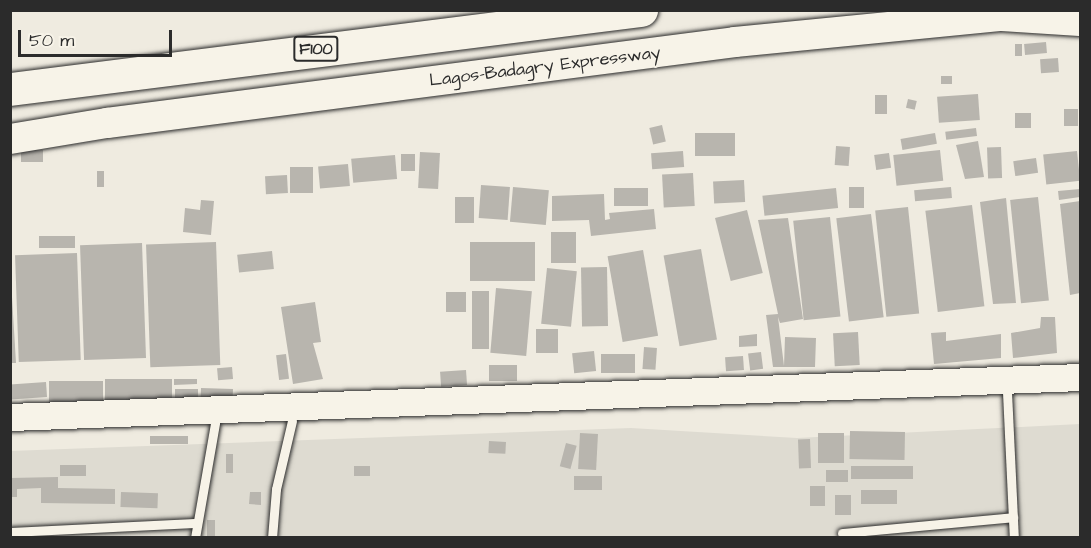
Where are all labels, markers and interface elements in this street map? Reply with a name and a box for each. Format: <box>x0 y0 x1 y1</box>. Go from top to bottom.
scale bar <box>21 18 176 56</box>
text: 50 m <box>29 28 74 53</box>
road number: F100 <box>292 36 340 62</box>
street label: Lagos-Badagry Expressway <box>428 42 662 92</box>

